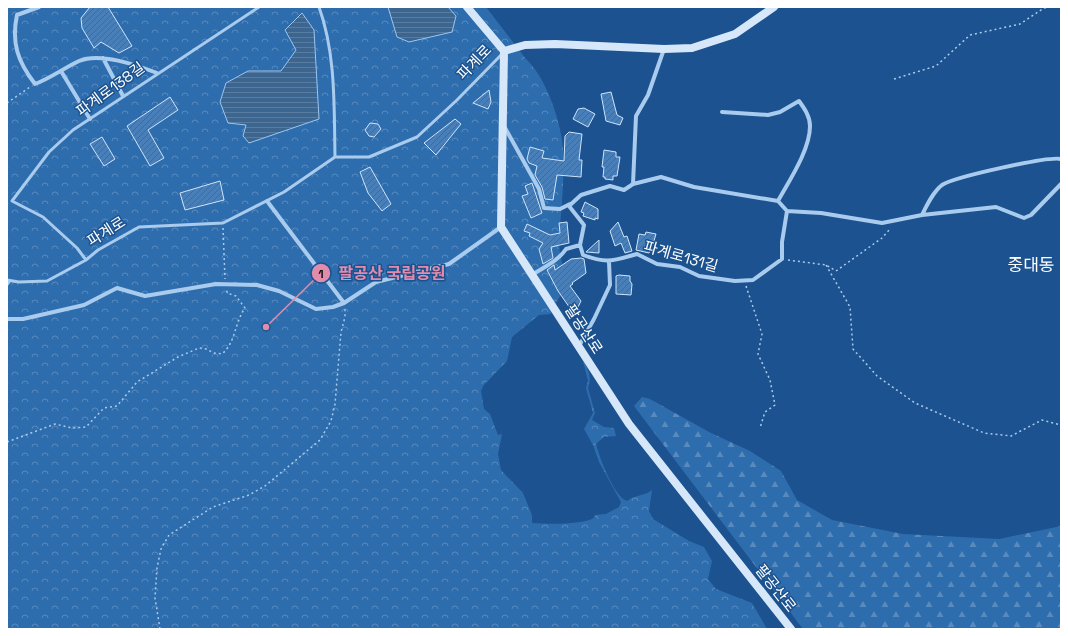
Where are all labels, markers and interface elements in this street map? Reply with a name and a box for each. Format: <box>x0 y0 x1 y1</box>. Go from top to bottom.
street label: 파계로 <box>453 41 495 83</box>
street label: 파계로138길 <box>72 58 148 120</box>
street label: 파계로 <box>83 212 129 250</box>
street label: 파계로131길 <box>642 236 720 276</box>
district label: 중대동 <box>1008 254 1054 276</box>
callout: 팔공산 국립공원 <box>311 259 454 287</box>
text: 팔공산 국립공원 <box>338 263 446 284</box>
text: 1 <box>318 266 324 282</box>
street label: 팔공산로 <box>561 301 607 357</box>
street label: 팔공산로 <box>752 560 800 616</box>

